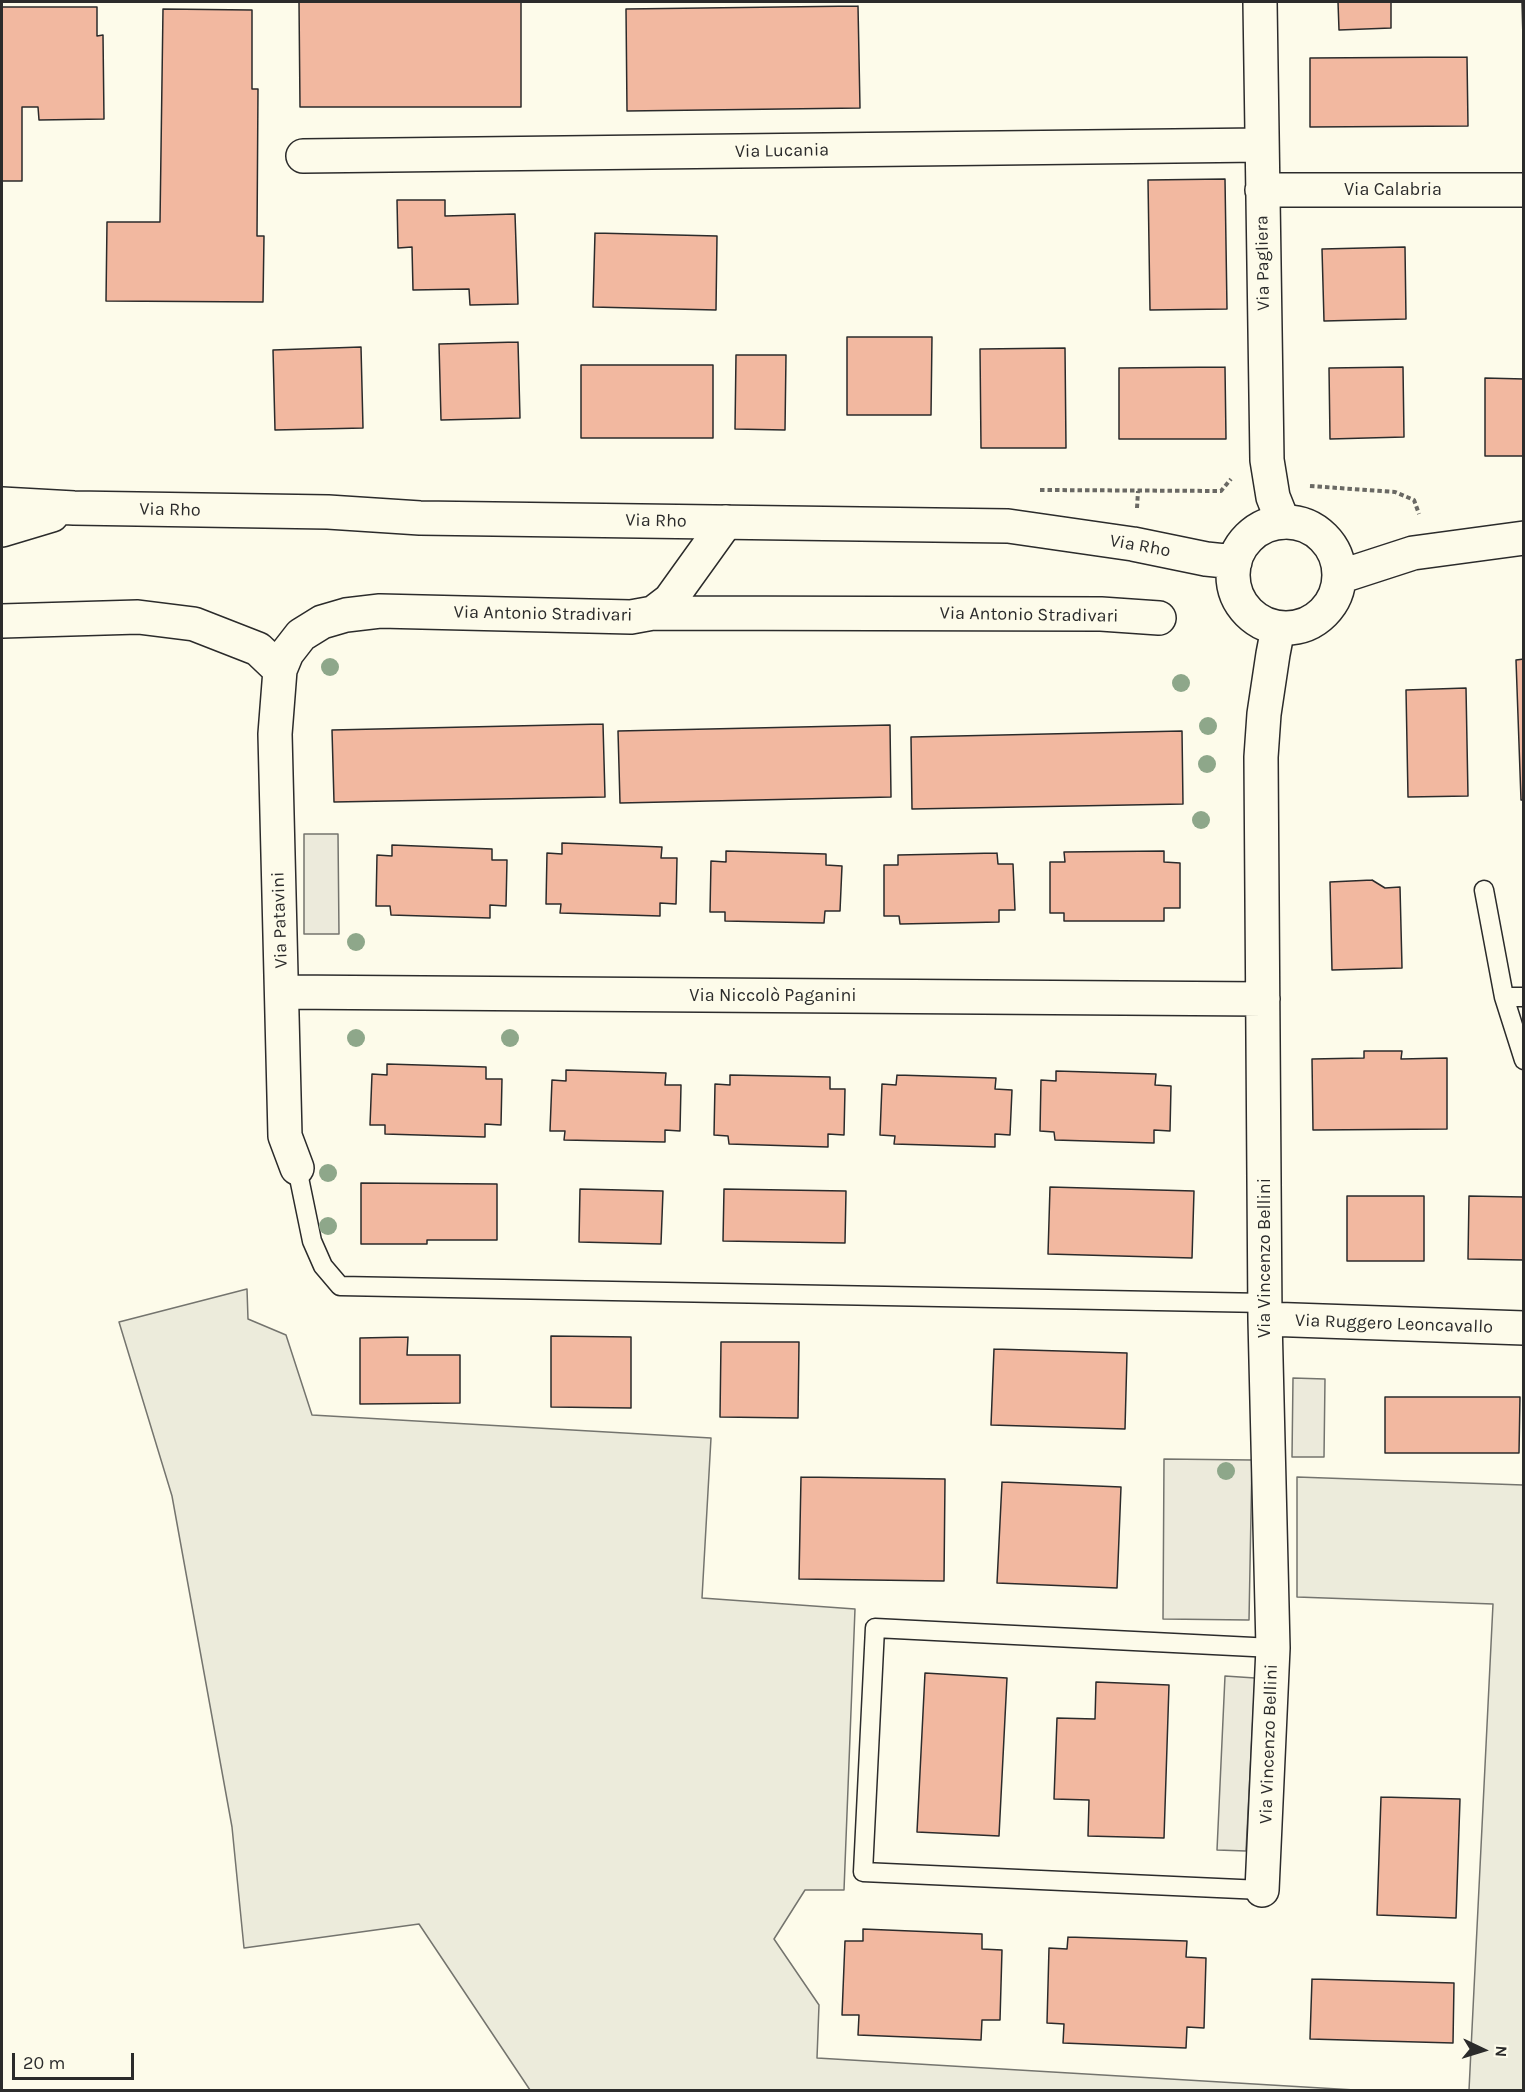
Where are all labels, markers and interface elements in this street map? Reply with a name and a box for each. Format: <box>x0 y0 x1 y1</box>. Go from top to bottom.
street label: Via Lucania <box>735 139 829 163</box>
street label: Via Calabria <box>1344 179 1442 201</box>
street label: Via Pagliera <box>1251 215 1275 311</box>
street label: Via Rho <box>139 499 201 521</box>
street label: Via Rho <box>625 510 687 532</box>
street label: Via Rho <box>1108 530 1172 562</box>
street label: Via Antonio Stradivari <box>453 602 633 626</box>
street label: Via Antonio Stradivari <box>939 603 1119 627</box>
street label: Via Patavini <box>268 871 292 969</box>
street label: Via Niccolò Paganini <box>689 985 857 1007</box>
street label: Via Vincenzo Bellini <box>1254 1178 1276 1338</box>
street label: Via Ruggero Leoncavallo <box>1295 1310 1493 1338</box>
street label: Via Vincenzo Bellini <box>1255 1664 1283 1824</box>
north arrow <box>1453 2020 1513 2080</box>
scale bar <box>15 2041 136 2079</box>
text: N <box>1492 2045 1511 2058</box>
text: 20 m <box>23 2052 65 2074</box>

